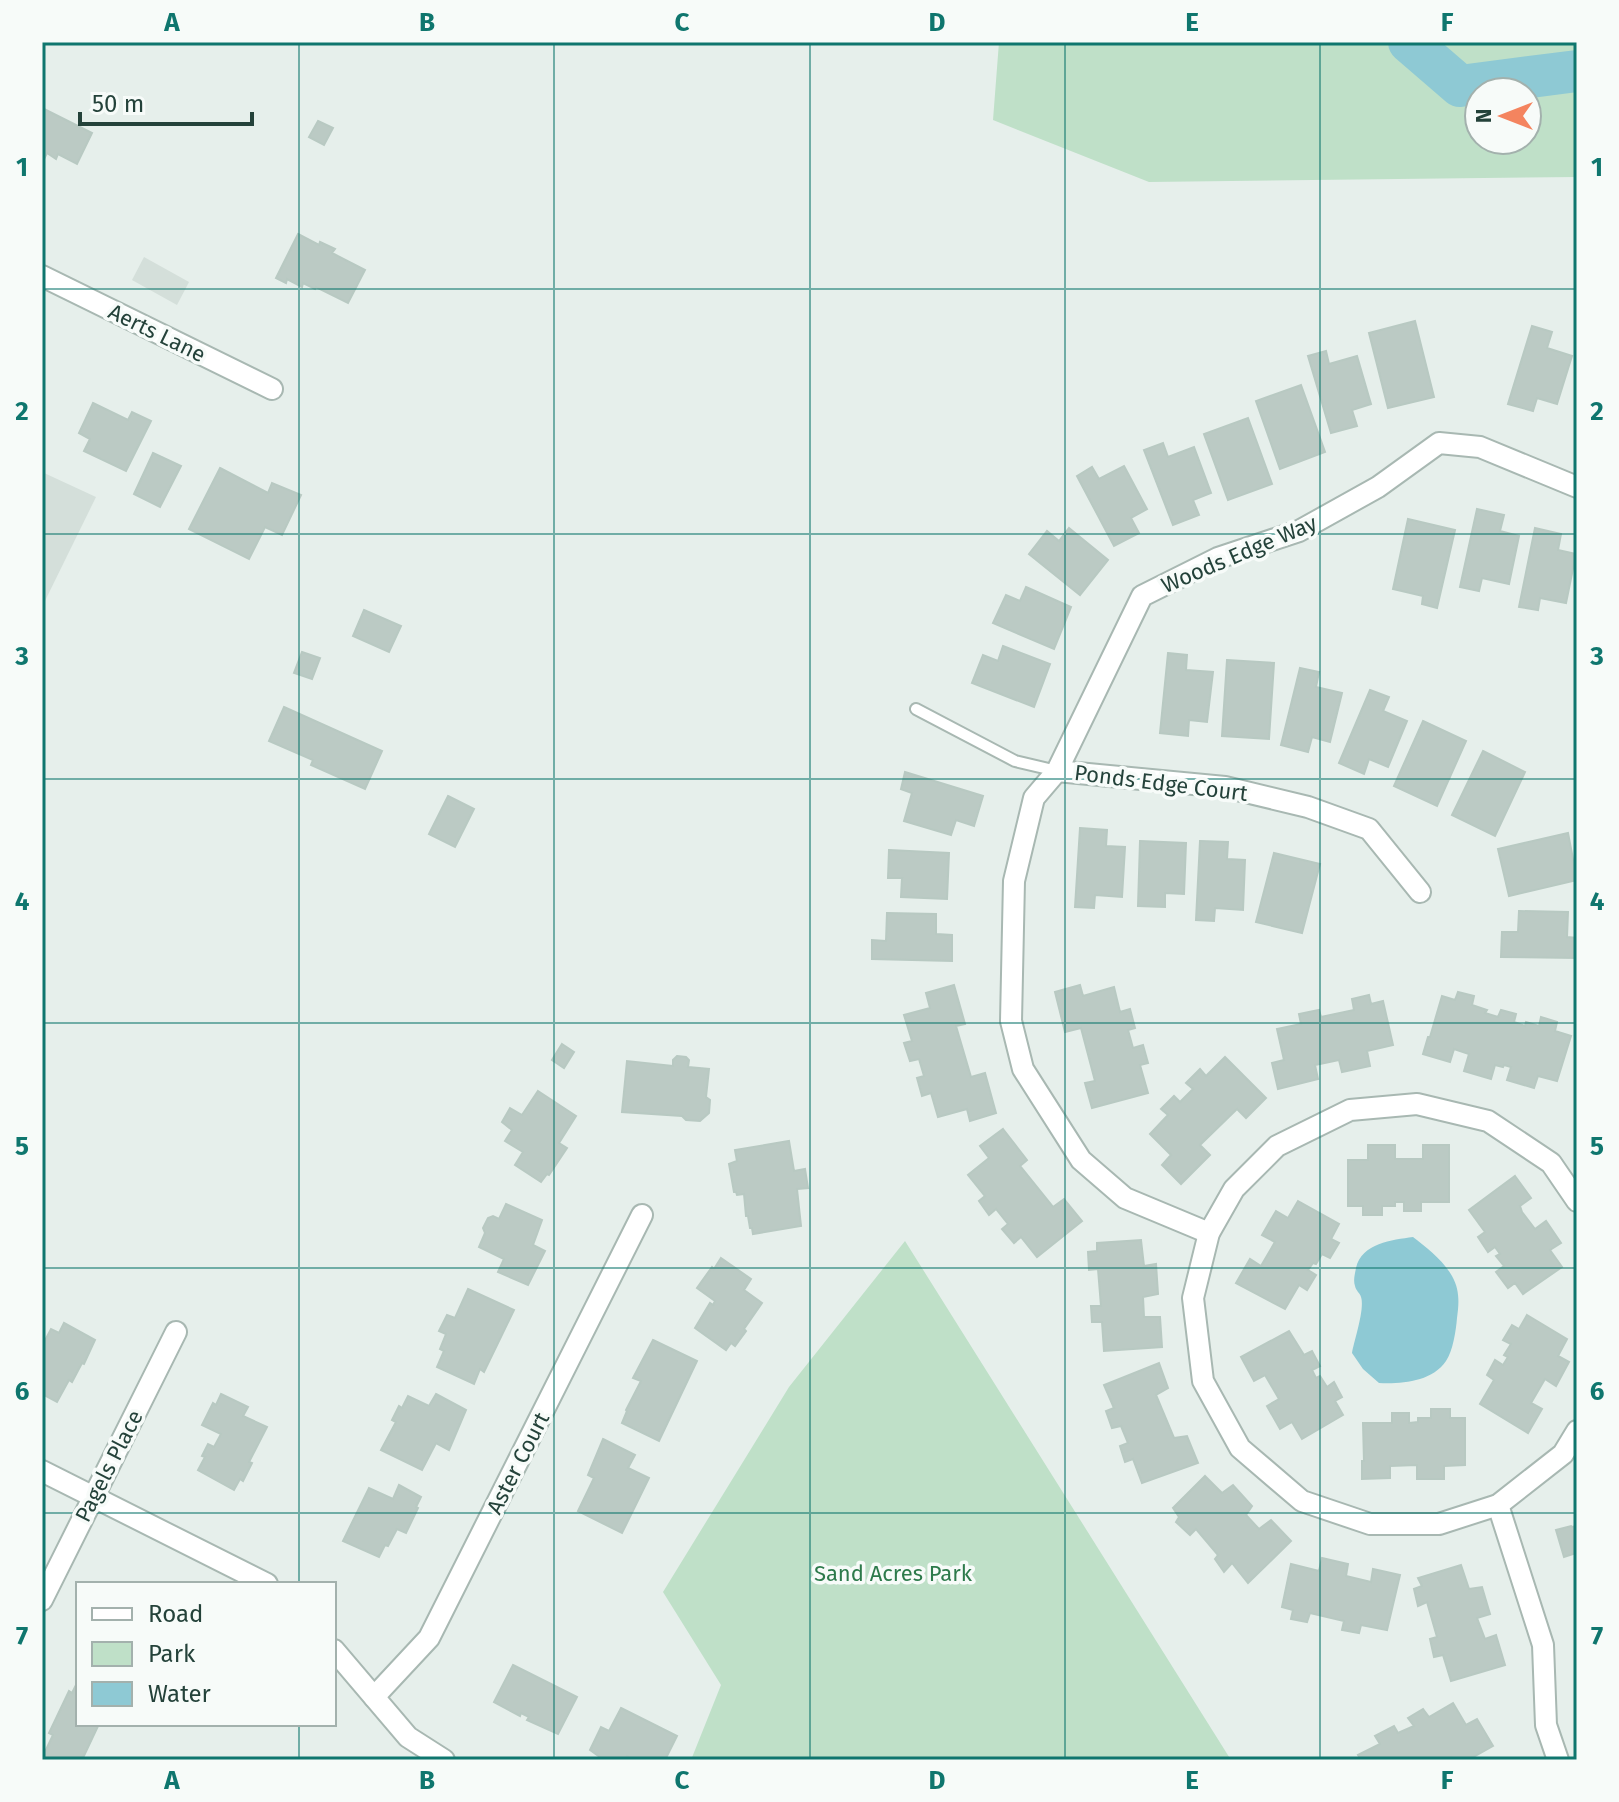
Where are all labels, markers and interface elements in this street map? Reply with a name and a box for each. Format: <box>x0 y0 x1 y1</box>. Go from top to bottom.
text: A <box>163 7 180 38</box>
text: B <box>419 7 435 38</box>
text: C <box>675 7 690 38</box>
text: D <box>929 7 946 38</box>
text: E <box>1185 7 1199 38</box>
text: F <box>1441 7 1454 38</box>
scale bar <box>80 76 252 126</box>
north arrow <box>1463 76 1543 156</box>
text: 50 m <box>92 90 144 118</box>
text: N <box>1470 109 1497 123</box>
text: 1 <box>16 152 28 183</box>
text: 1 <box>1591 152 1603 183</box>
street label: Aerts Lane <box>104 298 210 368</box>
text: 2 <box>15 396 29 427</box>
text: 2 <box>1590 396 1604 427</box>
street label: Woods Edge Way <box>1157 509 1321 599</box>
text: 3 <box>14 641 29 672</box>
text: 3 <box>1589 641 1604 672</box>
street label: Ponds Edge Court <box>1073 759 1249 807</box>
text: 4 <box>15 886 30 917</box>
text: 4 <box>1590 886 1605 917</box>
text: 5 <box>15 1131 29 1162</box>
text: 5 <box>1590 1131 1604 1162</box>
text: 6 <box>15 1376 30 1407</box>
text: 6 <box>1590 1376 1605 1407</box>
street label: Pagels Place <box>69 1406 149 1526</box>
street label: Aster Court <box>481 1407 555 1518</box>
park label: Sand Acres Park <box>814 1560 973 1587</box>
legend <box>76 1582 336 1726</box>
text: Road <box>148 1600 203 1628</box>
text: 7 <box>16 1621 28 1652</box>
text: 7 <box>1591 1621 1603 1652</box>
text: Park <box>148 1640 196 1668</box>
text: Water <box>148 1680 212 1708</box>
text: A <box>163 1765 180 1796</box>
text: B <box>419 1765 435 1796</box>
text: C <box>675 1765 690 1796</box>
text: D <box>929 1765 946 1796</box>
text: E <box>1185 1765 1199 1796</box>
text: F <box>1441 1765 1454 1796</box>

